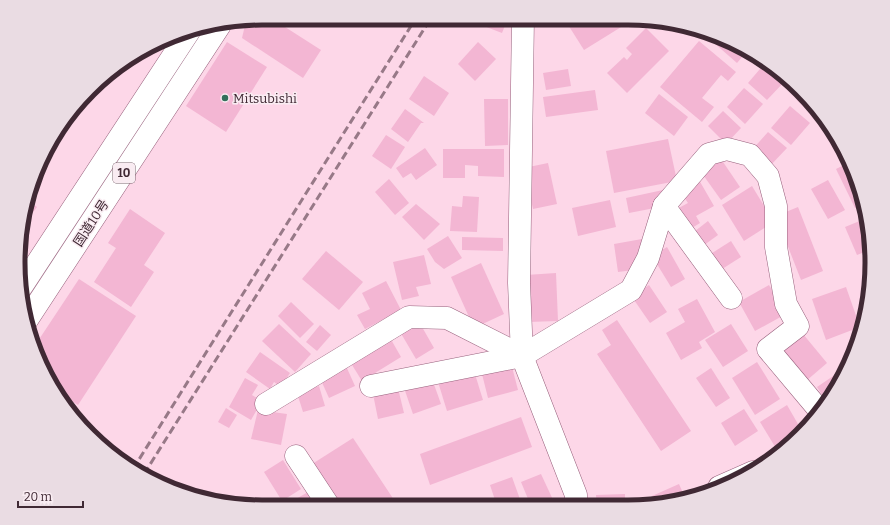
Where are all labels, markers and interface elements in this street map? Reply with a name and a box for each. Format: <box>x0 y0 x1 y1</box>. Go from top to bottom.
place label: Mitsubishi <box>233 91 297 106</box>
marker: Mitsubishi <box>220 93 230 103</box>
road number: 10 <box>113 163 135 183</box>
street label: 国道10号 <box>70 197 112 249</box>
scale bar <box>18 483 83 509</box>
text: 20 m <box>24 490 53 504</box>

